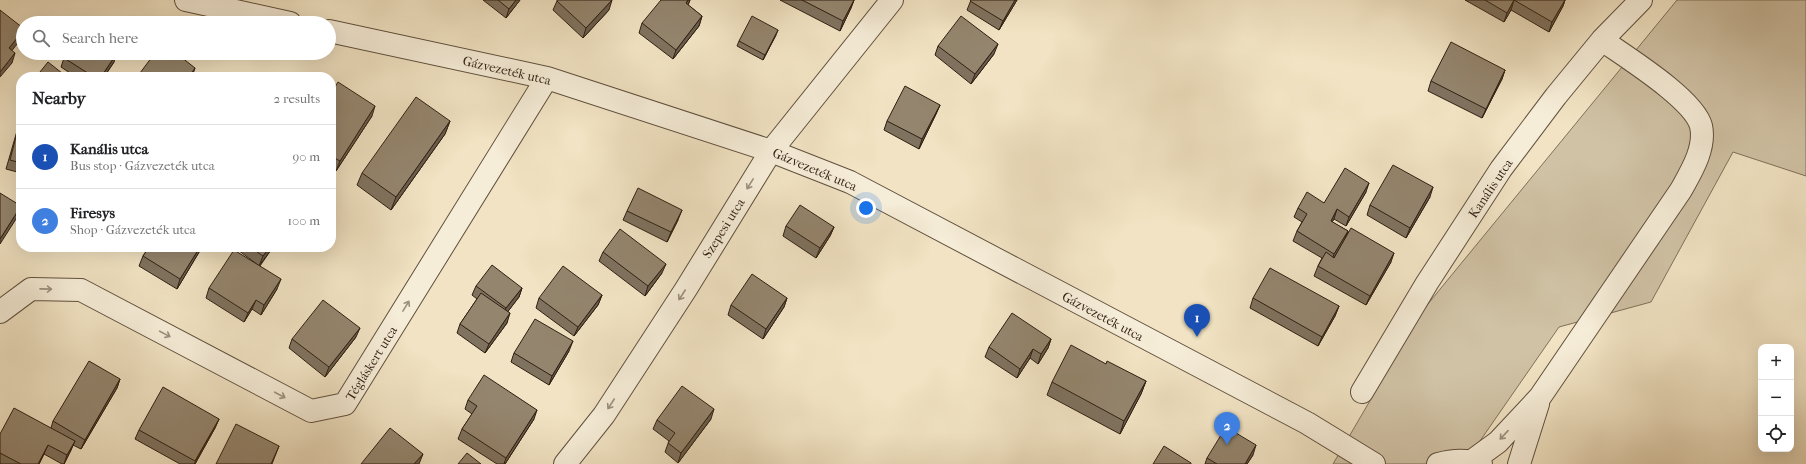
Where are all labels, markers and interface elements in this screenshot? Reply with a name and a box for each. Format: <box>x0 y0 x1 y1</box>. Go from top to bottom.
search box <box>16 16 336 60</box>
icon: search <box>30 27 52 49</box>
text: Search here <box>62 29 138 47</box>
street label: Gázvezeték utca <box>461 53 553 88</box>
text: Nearby <box>32 88 86 108</box>
text: 2 results <box>274 91 320 106</box>
text: Kanális utca <box>70 140 148 158</box>
street label: Gázvezeték utca <box>770 145 860 194</box>
text: 1 <box>43 149 47 164</box>
text: 90 m <box>292 149 320 164</box>
street label: Kanális utca <box>1465 155 1516 221</box>
text: Bus stop · Gázvezeték utca <box>70 158 215 173</box>
one-way arrow <box>746 178 754 190</box>
street label: Szepesi utca <box>699 195 748 261</box>
your location <box>856 198 876 218</box>
text: Firesys <box>70 204 115 222</box>
text: 2 <box>42 213 48 228</box>
text: 100 m <box>287 213 320 228</box>
text: Shop · Gázvezeték utca <box>70 222 196 237</box>
one-way arrow <box>39 286 52 293</box>
one-way arrow <box>678 289 686 300</box>
street label: Gázvezeték utca <box>1059 289 1147 345</box>
one-way arrow <box>403 300 411 312</box>
pin: 1 <box>1184 304 1210 337</box>
street label: Tégláskert utca <box>343 322 401 403</box>
one-way arrow <box>159 331 171 339</box>
map controls <box>1758 344 1794 452</box>
button: + <box>1758 344 1794 380</box>
button: − <box>1758 380 1794 416</box>
one-way arrow <box>274 392 286 399</box>
one-way arrow <box>607 398 615 410</box>
pin: 2 <box>1214 412 1240 445</box>
button: locate <box>1758 416 1794 452</box>
one-way arrow <box>1500 430 1509 440</box>

